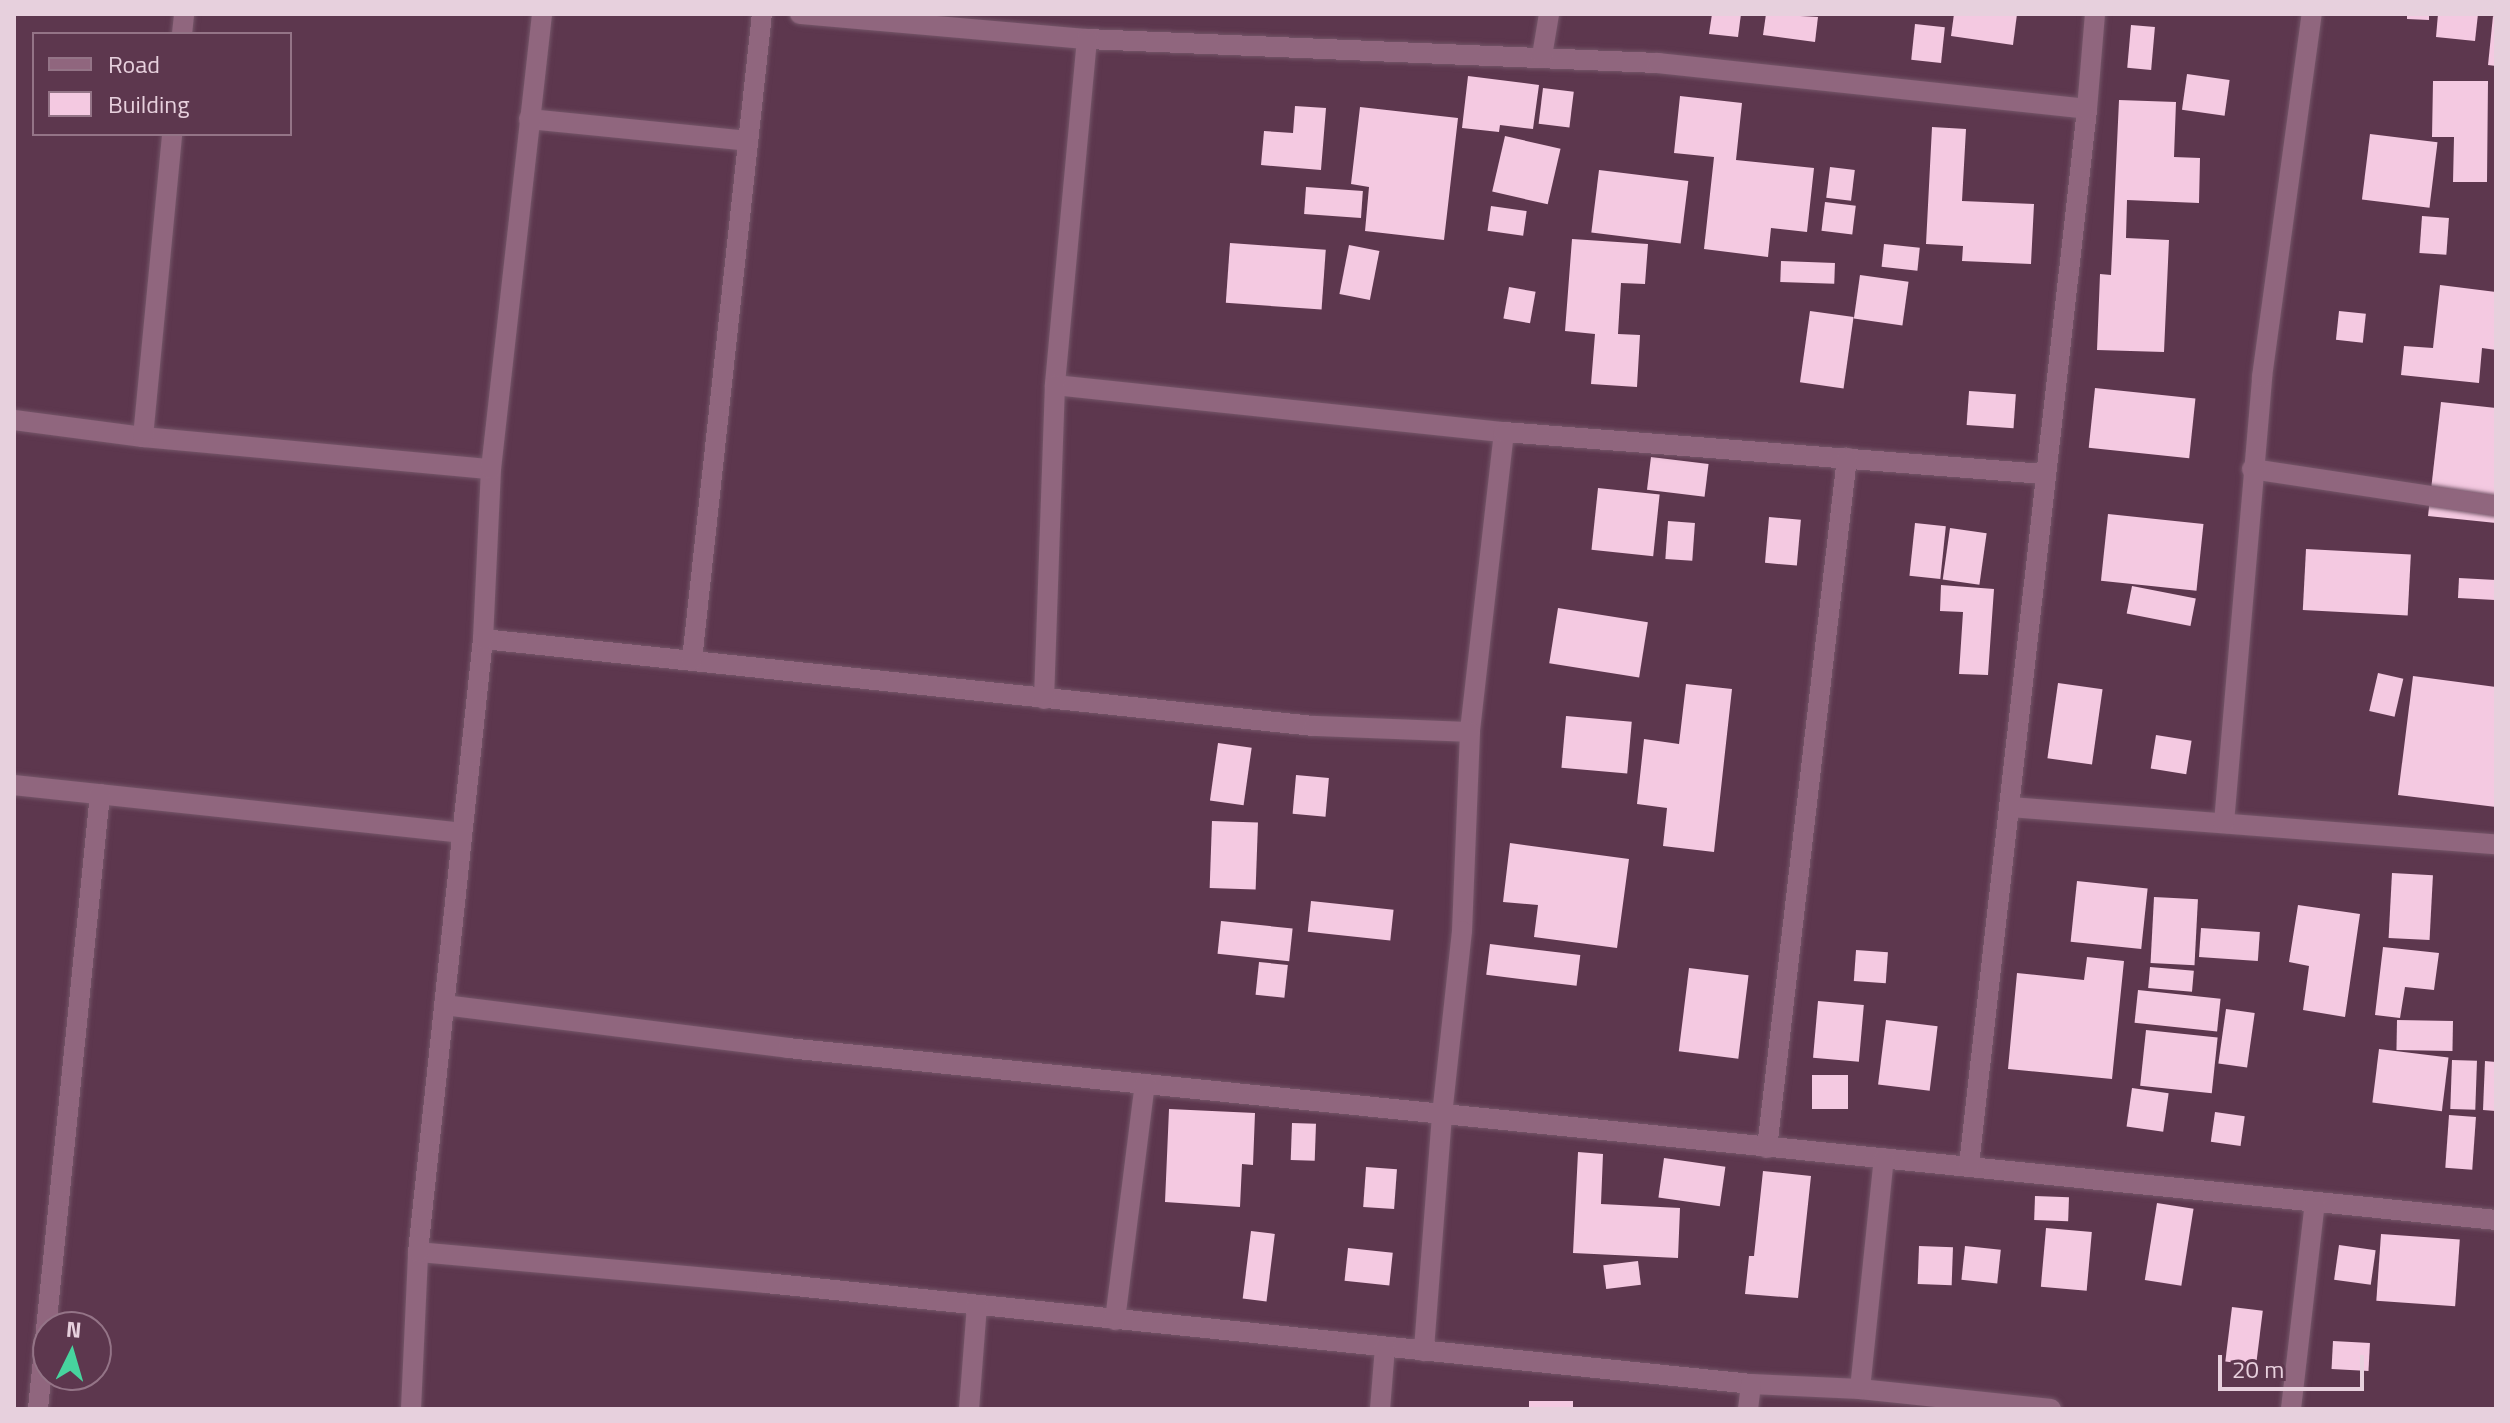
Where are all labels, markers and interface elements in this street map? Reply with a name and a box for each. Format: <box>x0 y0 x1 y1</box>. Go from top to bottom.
legend <box>32 32 292 136</box>
text: Road <box>108 46 160 82</box>
text: Building <box>108 86 190 122</box>
north arrow <box>32 1311 112 1391</box>
text: N <box>65 1311 83 1347</box>
scale bar <box>2222 1339 2368 1389</box>
text: 20 m <box>2232 1351 2284 1387</box>

